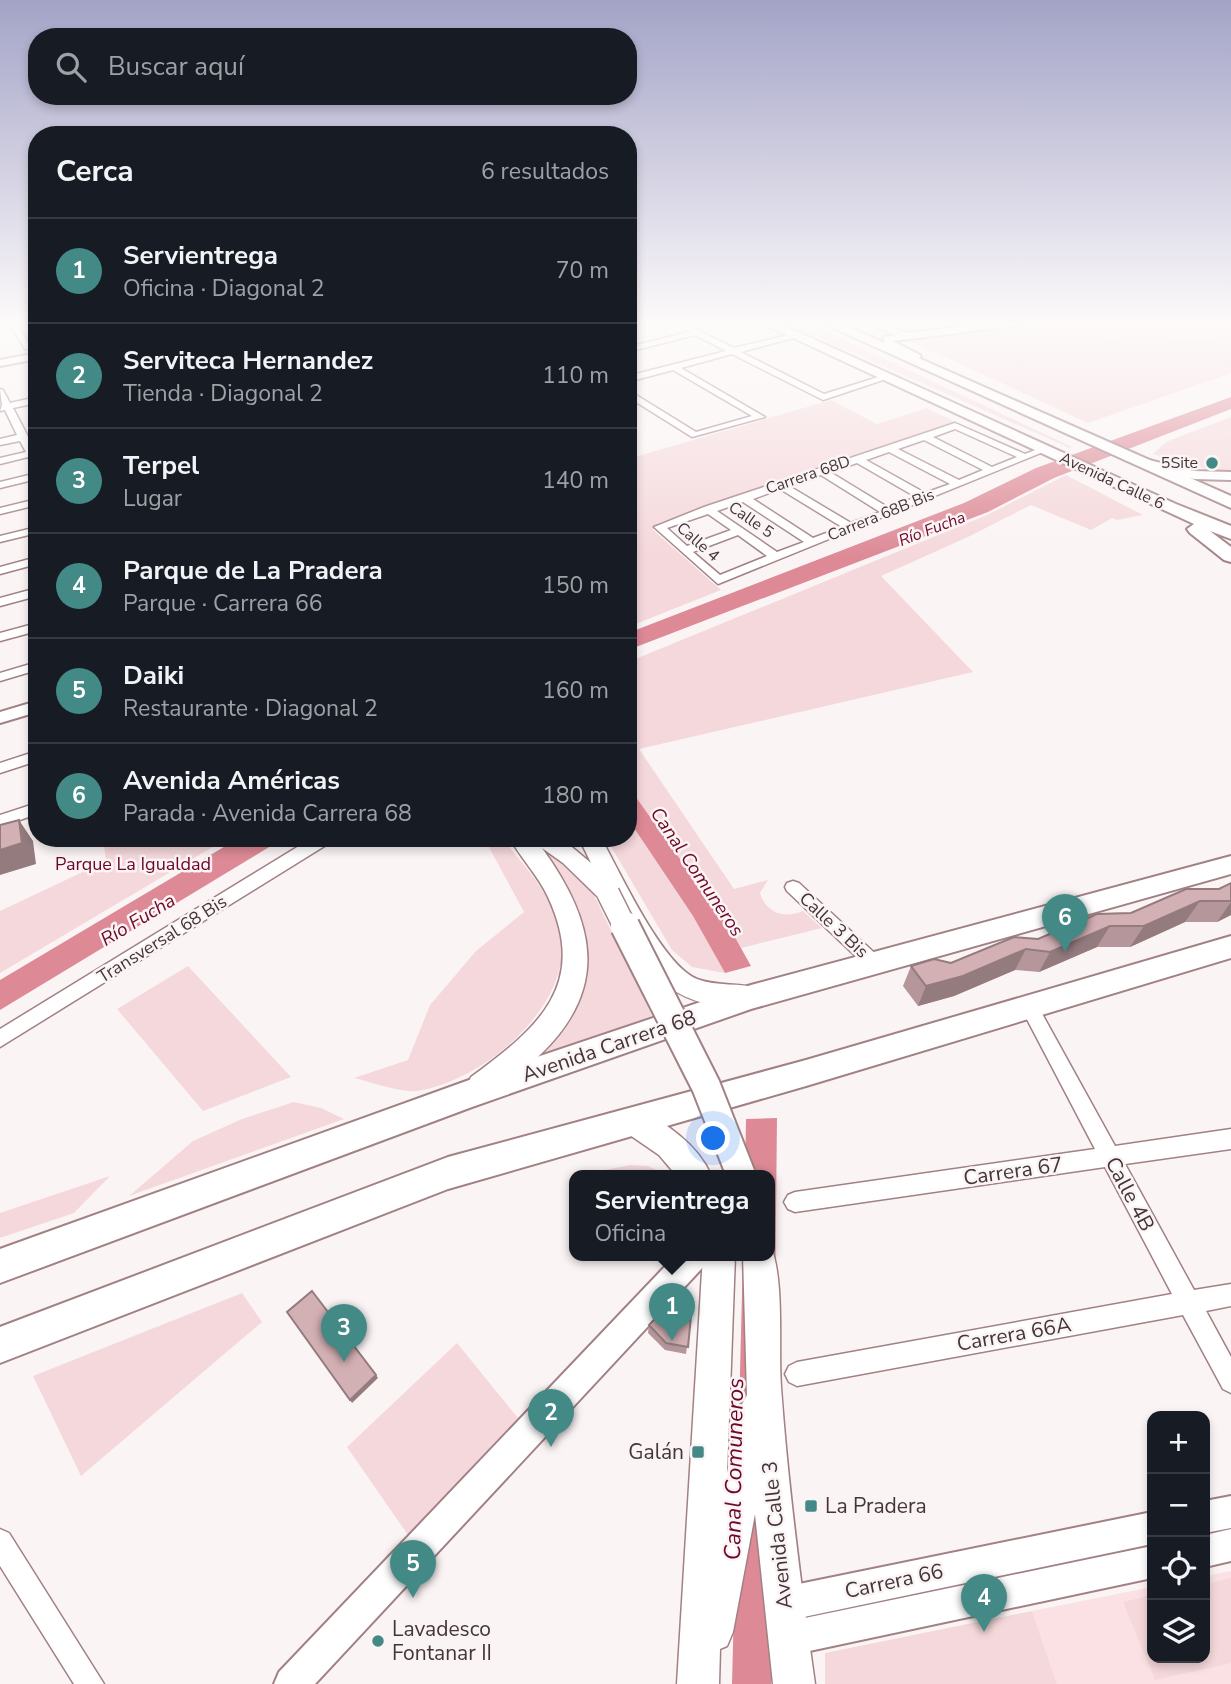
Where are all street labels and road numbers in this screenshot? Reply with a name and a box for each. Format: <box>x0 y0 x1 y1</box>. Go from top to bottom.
street label: Avenida Calle 6 <box>1056 447 1168 515</box>
street label: Carrera 68D <box>763 450 853 500</box>
street label: Carrera 68B Bis <box>824 484 938 546</box>
street label: Calle 5 <box>724 496 778 544</box>
street label: Calle 4 <box>672 517 725 567</box>
street label: Calle 3 Bis <box>794 887 874 963</box>
street label: Transversal 68 Bis <box>93 889 231 989</box>
street label: Avenida Carrera 68 <box>518 1003 700 1089</box>
street label: Carrera 67 <box>961 1150 1065 1192</box>
street label: Calle 4B <box>1099 1152 1161 1236</box>
street label: Carrera 66A <box>955 1310 1073 1358</box>
street label: Avenida Calle 3 <box>755 1460 799 1610</box>
street label: Carrera 66 <box>842 1557 946 1605</box>

